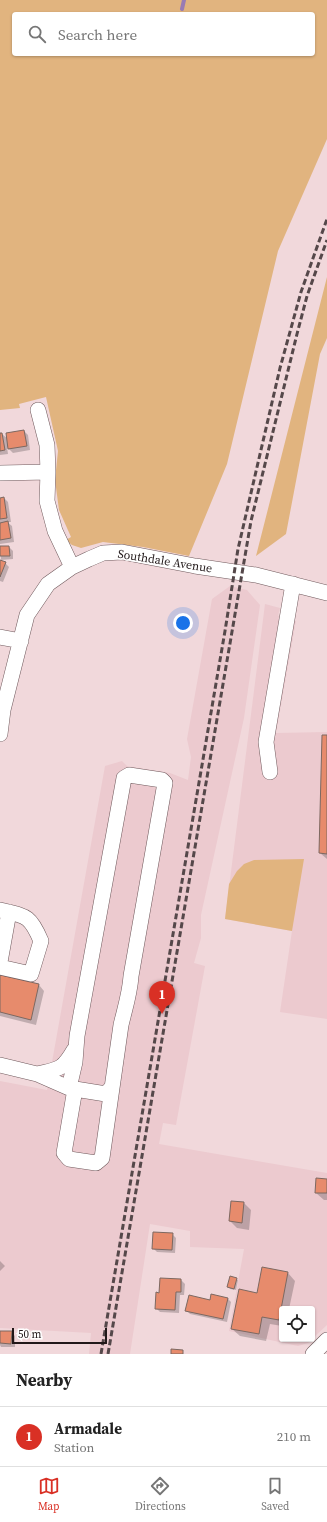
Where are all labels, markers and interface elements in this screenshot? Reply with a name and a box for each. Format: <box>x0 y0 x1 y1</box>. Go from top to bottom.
search box <box>12 12 315 56</box>
icon: search <box>26 23 48 45</box>
text: Search here <box>58 24 137 45</box>
street label: Southdale Avenue <box>117 546 213 576</box>
your location <box>173 613 193 633</box>
pin: 1 <box>149 981 175 1014</box>
map controls <box>279 1306 315 1342</box>
button: locate <box>279 1306 315 1342</box>
scale bar <box>12 1326 107 1345</box>
text: 50 m <box>18 1327 41 1342</box>
text: Nearby <box>16 1368 72 1392</box>
text: Armadale <box>54 1418 122 1439</box>
text: 1 <box>25 1428 33 1445</box>
text: 210 m <box>277 1428 311 1445</box>
text: Station <box>54 1439 94 1456</box>
tab: Map <box>38 1475 60 1514</box>
tab: Directions <box>135 1475 186 1514</box>
tab: Saved <box>261 1475 289 1514</box>

